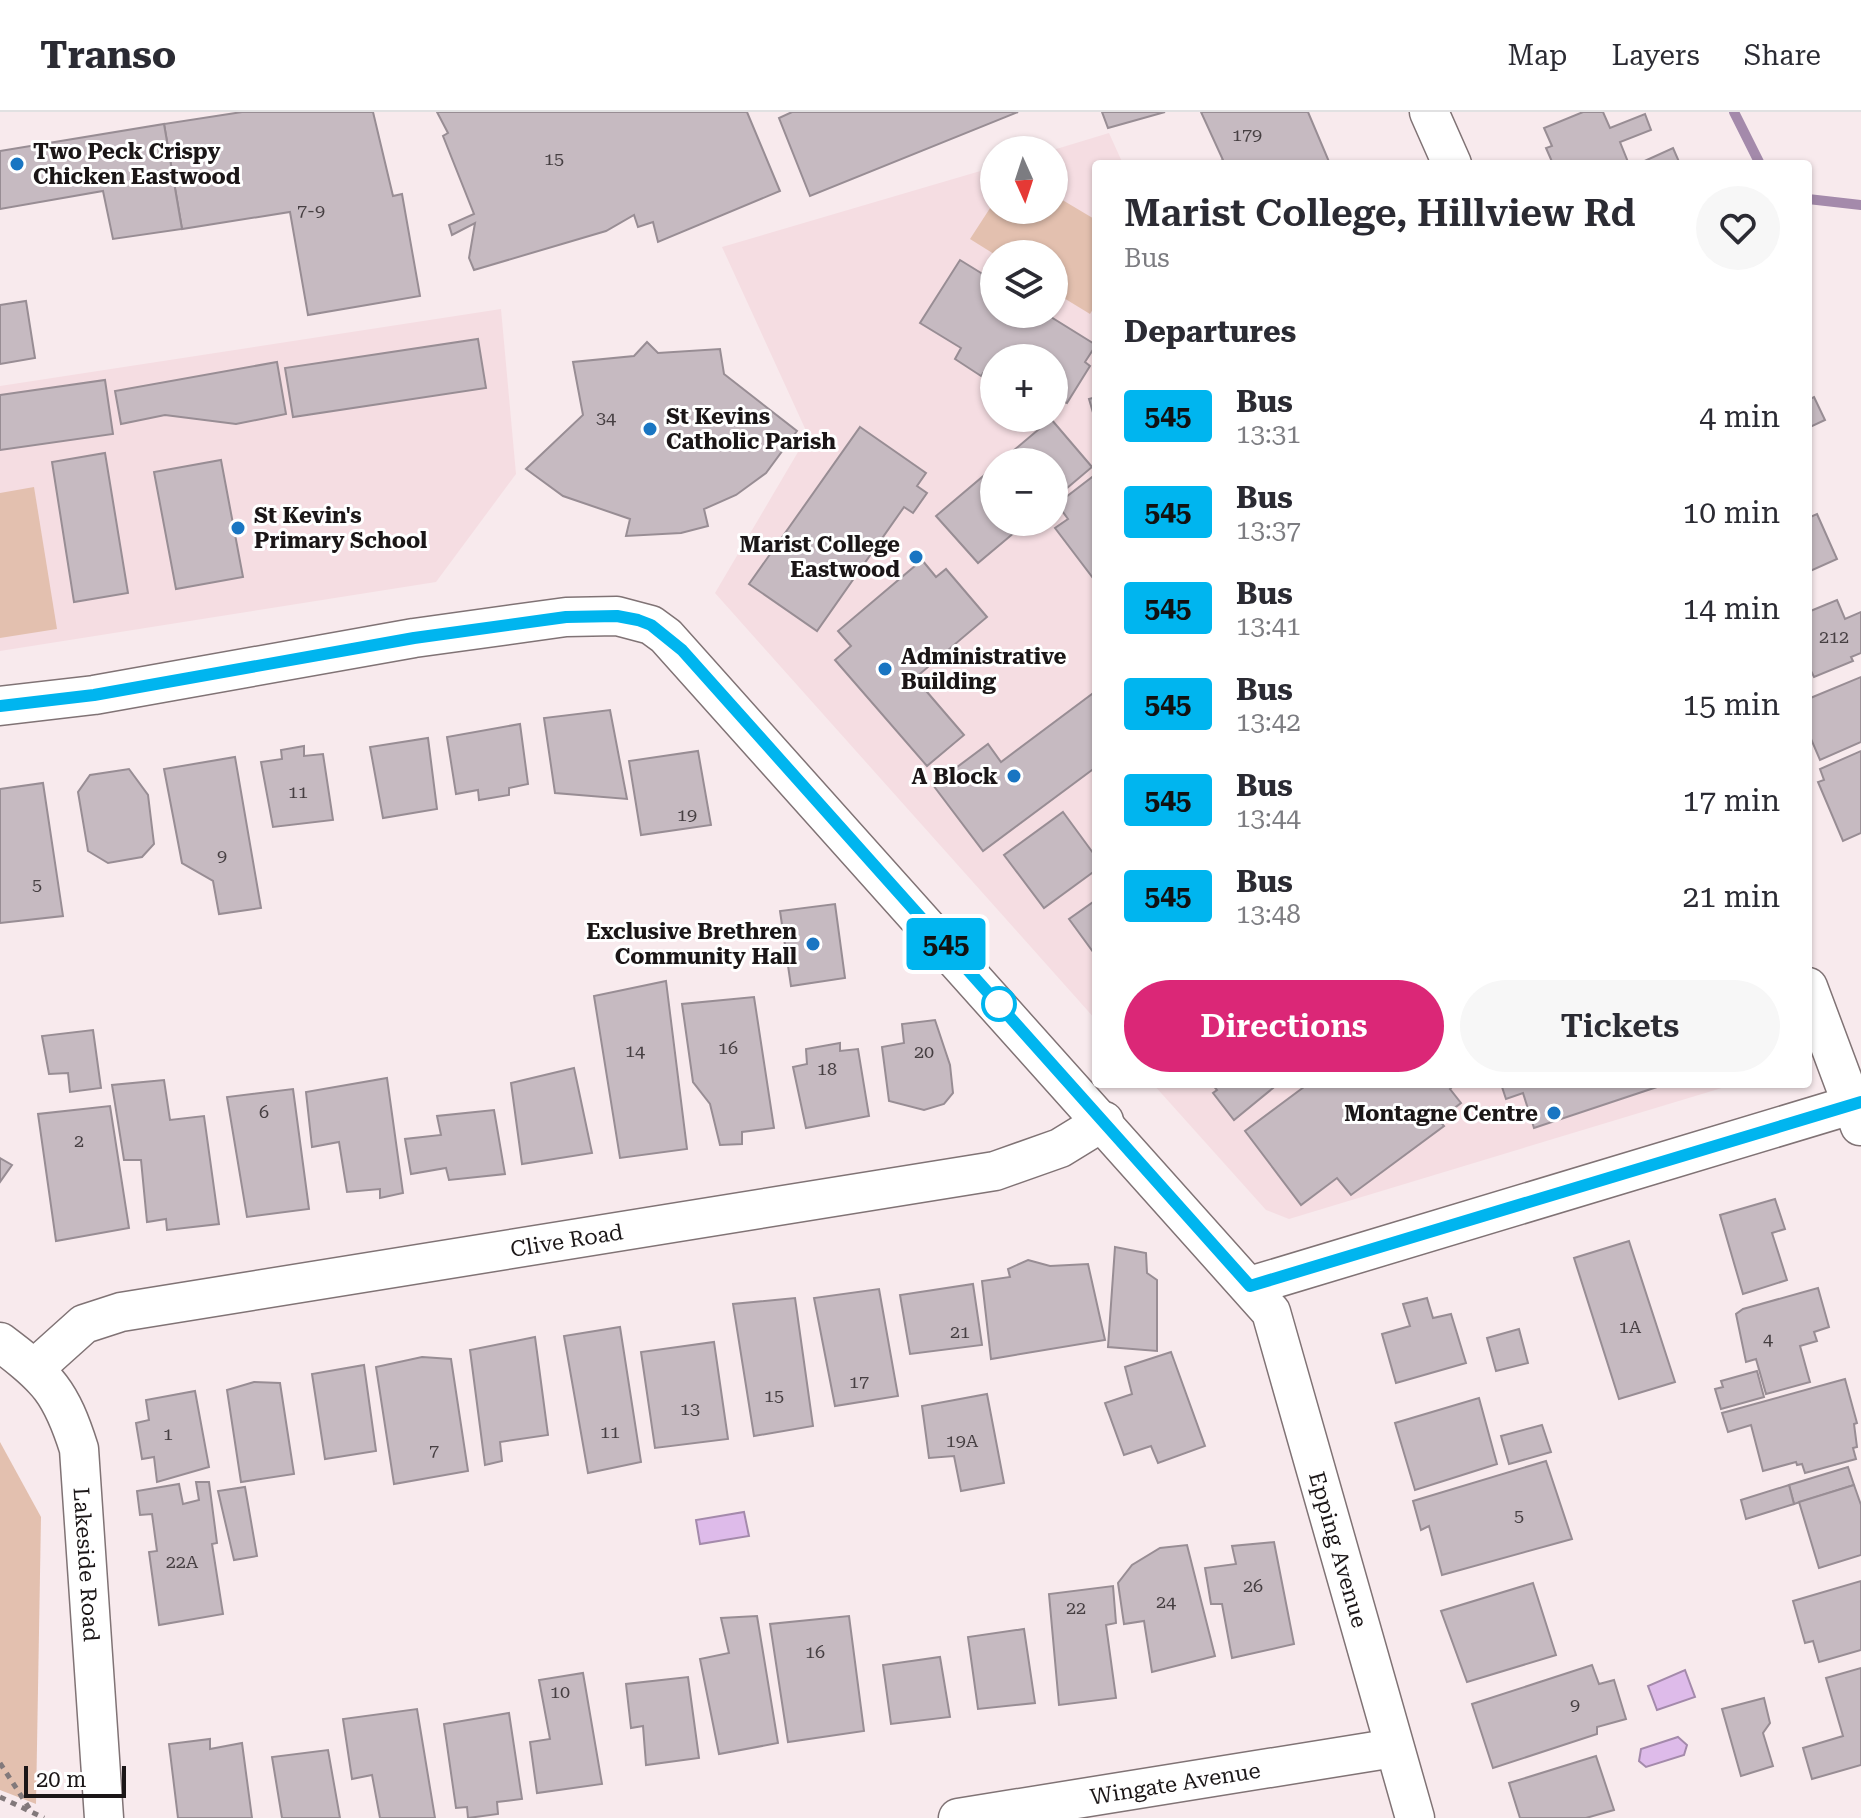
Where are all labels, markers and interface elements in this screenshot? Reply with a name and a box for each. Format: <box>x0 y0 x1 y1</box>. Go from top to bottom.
text: Transo <box>40 33 176 77</box>
text: Map <box>1508 39 1567 72</box>
text: Layers <box>1611 39 1700 72</box>
text: Share <box>1744 39 1821 72</box>
house number: 179 <box>1232 124 1262 145</box>
north arrow <box>980 136 1068 224</box>
map controls <box>980 136 1068 536</box>
place label: Two Peck Crispy Chicken Eastwood <box>33 139 241 189</box>
house number: 15 <box>544 148 564 169</box>
marker: Two Peck Crispy Chicken Eastwood <box>8 155 26 173</box>
button: heart <box>1696 186 1780 270</box>
text: Marist College, Hillview Rd <box>1124 191 1636 235</box>
house number: 7-9 <box>297 200 325 221</box>
button: layers <box>980 240 1068 328</box>
text: Bus <box>1124 243 1170 273</box>
text: Departures <box>1124 314 1296 349</box>
button: + <box>980 344 1068 432</box>
text: Bus <box>1236 384 1293 419</box>
text: 545 <box>1144 399 1192 432</box>
text: 4 min <box>1699 399 1780 434</box>
place label: St Kevins Catholic Parish <box>666 404 836 454</box>
house number: 34 <box>596 407 616 428</box>
text: 13:31 <box>1236 419 1301 449</box>
marker: St Kevins Catholic Parish <box>641 420 659 438</box>
button: − <box>980 448 1068 536</box>
text: Bus <box>1236 480 1293 515</box>
text: 545 <box>1144 495 1192 528</box>
text: 10 min <box>1683 495 1780 530</box>
place label: St Kevin's Primary School <box>254 503 427 553</box>
text: 13:37 <box>1236 515 1301 545</box>
marker: St Kevin's Primary School <box>229 519 247 537</box>
place label: Marist College Eastwood <box>739 532 900 582</box>
marker: Marist College Eastwood <box>907 548 925 566</box>
text: Bus <box>1236 576 1293 611</box>
text: 545 <box>1144 591 1192 624</box>
text: 14 min <box>1683 591 1780 626</box>
text: 13:41 <box>1236 611 1301 641</box>
house number: 212 <box>1819 626 1849 647</box>
place label: Administrative Building <box>901 644 1066 694</box>
marker: Administrative Building <box>876 660 894 678</box>
text: Bus <box>1236 672 1293 707</box>
text: 545 <box>1144 687 1192 720</box>
text: 15 min <box>1683 687 1780 722</box>
text: 13:42 <box>1236 707 1301 737</box>
place label: A Block <box>911 764 998 789</box>
marker: A Block <box>1005 767 1023 785</box>
text: Bus <box>1236 768 1293 803</box>
house number: 11 <box>288 781 308 802</box>
text: 545 <box>1144 783 1192 816</box>
text: 17 min <box>1683 783 1780 818</box>
text: 13:44 <box>1236 803 1301 833</box>
house number: 19 <box>677 804 697 825</box>
house number: 9 <box>217 845 227 866</box>
text: Bus <box>1236 864 1293 899</box>
house number: 5 <box>32 874 42 895</box>
text: 545 <box>1144 879 1192 912</box>
text: 21 min <box>1683 879 1780 914</box>
text: 13:48 <box>1236 899 1301 929</box>
line badge: 545 <box>900 918 992 970</box>
place label: Exclusive Brethren Community Hall <box>586 919 797 969</box>
text: 545 <box>922 927 970 960</box>
marker: Exclusive Brethren Community Hall <box>804 935 822 953</box>
button: Directions <box>1124 980 1444 1072</box>
button: Tickets <box>1460 980 1780 1072</box>
unlabelled marker <box>982 987 1016 1021</box>
house number: 16 <box>718 1037 738 1058</box>
house number: 14 <box>625 1040 645 1061</box>
house number: 20 <box>914 1041 934 1062</box>
house number: 18 <box>817 1058 837 1079</box>
house number: 6 <box>259 1101 269 1122</box>
place label: Montagne Centre <box>1344 1101 1538 1126</box>
marker: Montagne Centre <box>1545 1104 1563 1122</box>
house number: 2 <box>74 1130 84 1151</box>
street label: Clive Road <box>508 1219 625 1262</box>
house number: 1A <box>1619 1316 1642 1337</box>
house number: 21 <box>950 1321 970 1342</box>
house number: 4 <box>1763 1328 1773 1349</box>
house number: 17 <box>849 1371 869 1392</box>
house number: 15 <box>764 1385 784 1406</box>
house number: 13 <box>680 1398 700 1419</box>
house number: 11 <box>600 1421 620 1442</box>
house number: 1 <box>163 1423 173 1444</box>
house number: 19A <box>946 1430 979 1451</box>
house number: 7 <box>429 1440 439 1461</box>
street label: Epping Avenue <box>1305 1469 1373 1630</box>
street label: Lakeside Road <box>69 1486 105 1642</box>
house number: 5 <box>1514 1505 1524 1526</box>
house number: 22A <box>166 1551 199 1572</box>
house number: 26 <box>1243 1575 1263 1596</box>
house number: 24 <box>1156 1591 1176 1612</box>
house number: 22 <box>1066 1597 1086 1618</box>
house number: 16 <box>805 1641 825 1662</box>
house number: 10 <box>550 1681 570 1702</box>
house number: 9 <box>1570 1694 1580 1715</box>
street label: Wingate Avenue <box>1088 1757 1262 1809</box>
scale bar <box>24 1762 126 1798</box>
text: 20 m <box>36 1767 86 1792</box>

